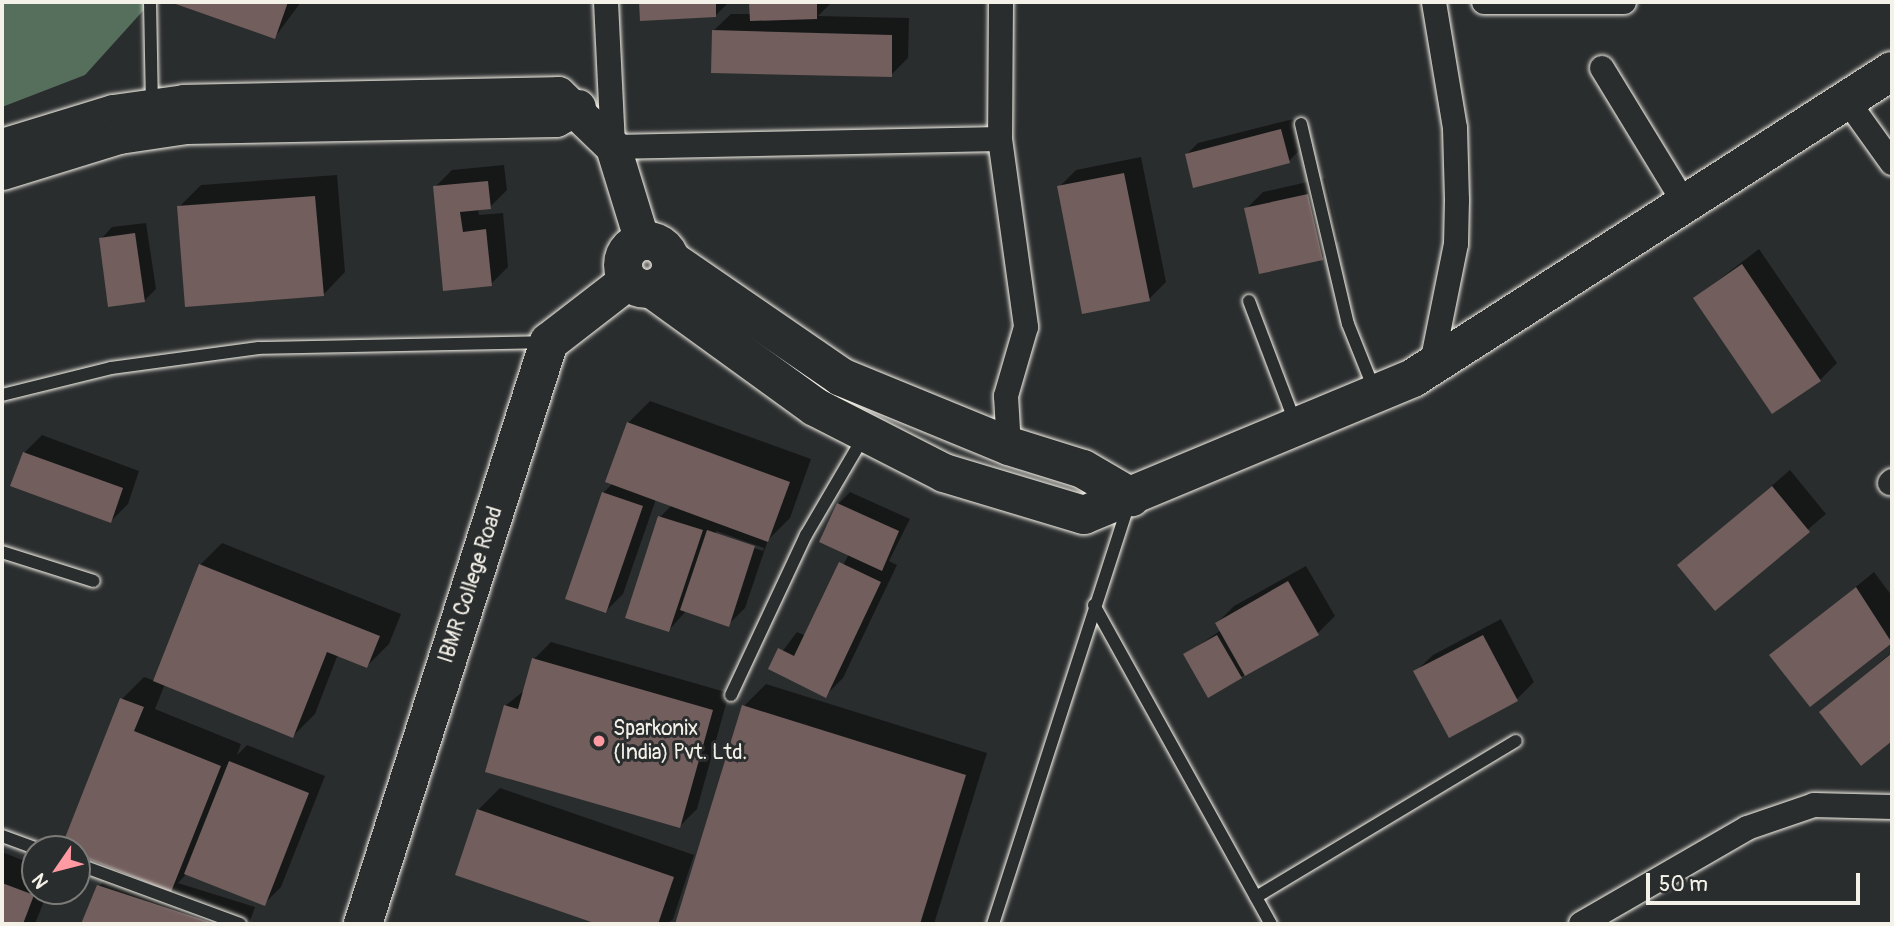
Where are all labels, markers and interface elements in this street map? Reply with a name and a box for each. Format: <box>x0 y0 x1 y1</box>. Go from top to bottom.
street label: IBMR College Road <box>434 504 508 666</box>
place label: Sparkonix (India) Pvt. Ltd. <box>613 716 747 766</box>
marker: Sparkonix (India) Pvt. Ltd. <box>591 733 607 749</box>
north arrow <box>21 835 91 905</box>
scale bar <box>1649 860 1862 904</box>
text: N <box>27 869 54 893</box>
text: 50 m <box>1659 871 1708 898</box>

